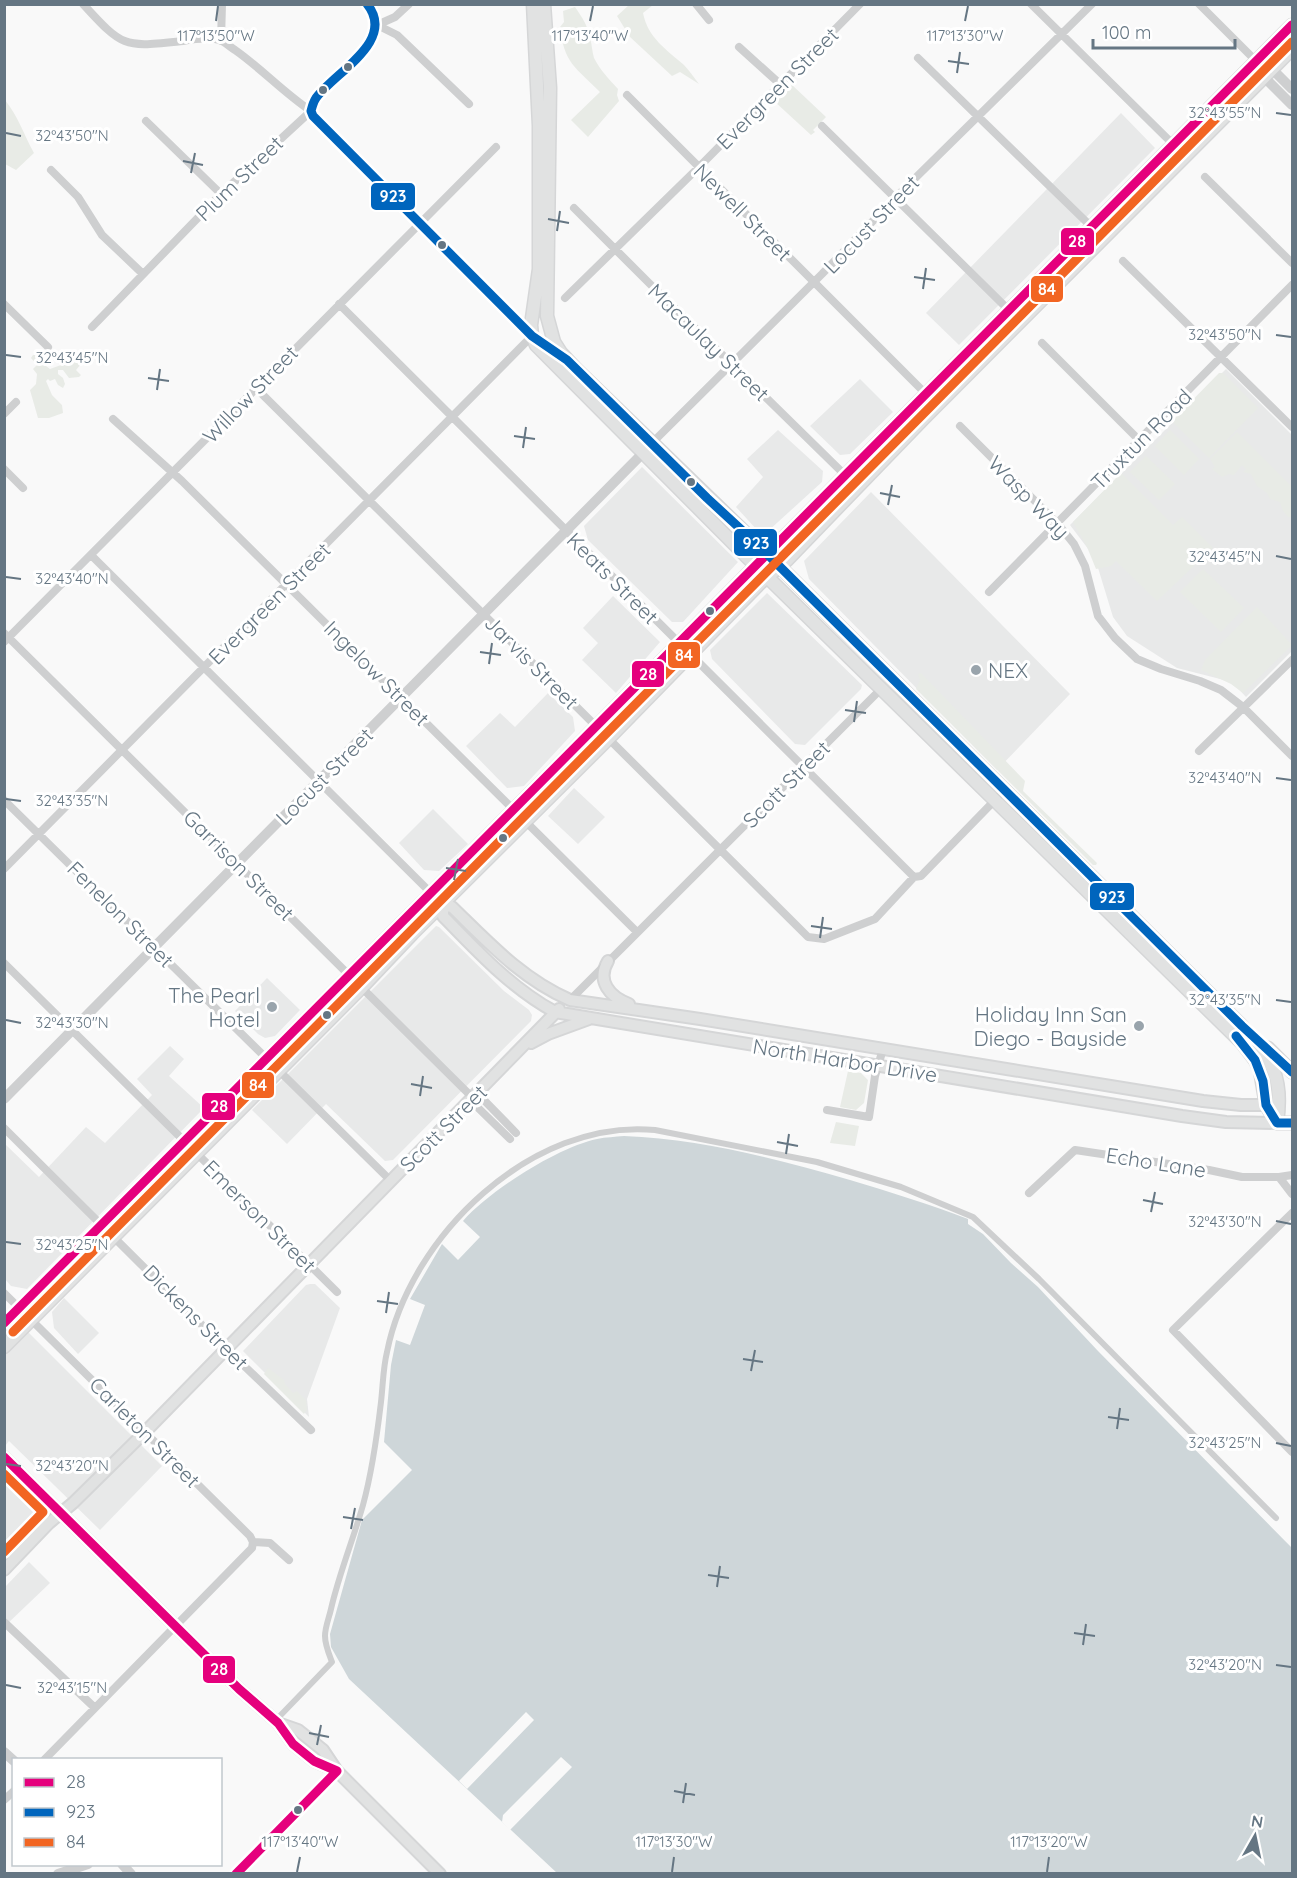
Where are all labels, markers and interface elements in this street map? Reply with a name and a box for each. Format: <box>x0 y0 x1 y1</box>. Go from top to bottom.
scale bar <box>1093 12 1236 50</box>
text: 100 m <box>1102 21 1151 44</box>
street label: Evergreen Street <box>711 22 843 154</box>
text: 117°13'50"W <box>177 26 255 45</box>
text: 117°13'40"W <box>551 26 629 45</box>
text: 117°13'30"W <box>926 26 1004 45</box>
unlabelled marker <box>342 61 354 73</box>
unlabelled marker <box>317 84 329 96</box>
text: 32°43'55"N <box>1189 103 1261 122</box>
text: 32°43'50"N <box>35 126 109 145</box>
street label: Plum Street <box>190 130 288 226</box>
street label: Newell Street <box>689 158 797 266</box>
street label: Locust Street <box>818 169 924 279</box>
line badge: 923 <box>370 182 416 211</box>
text: 923 <box>380 186 406 206</box>
line badge: 28 <box>1060 227 1095 256</box>
text: 28 <box>1068 231 1086 251</box>
unlabelled marker <box>436 239 448 251</box>
line badge: 84 <box>1030 275 1064 303</box>
street label: Macaulay Street <box>643 278 775 406</box>
text: 84 <box>1038 279 1057 299</box>
text: 32°43'50"N <box>1188 325 1262 344</box>
street label: Willow Street <box>197 340 303 448</box>
text: 32°43'45"N <box>36 348 108 367</box>
street label: Truxtun Road <box>1085 383 1197 495</box>
street label: Wasp Way <box>983 450 1075 544</box>
unlabelled marker <box>685 476 697 488</box>
street label: Keats Street <box>562 527 664 629</box>
line badge: 923 <box>733 528 778 557</box>
text: 923 <box>743 533 769 553</box>
street label: Evergreen Street <box>203 537 335 669</box>
text: 32°43'45"N <box>1189 547 1261 566</box>
text: 32°43'40"N <box>35 569 109 588</box>
unlabelled marker <box>704 605 716 617</box>
street label: Jarvis Street <box>480 610 584 714</box>
street label: Ingelow Street <box>319 615 435 731</box>
line badge: 84 <box>667 641 701 669</box>
text: 84 <box>675 645 694 665</box>
place label: NEX <box>988 657 1028 683</box>
line badge: 28 <box>631 660 665 688</box>
marker: NEX <box>969 663 983 677</box>
text: 28 <box>639 664 657 684</box>
street label: Locust Street <box>270 722 378 830</box>
street label: Scott Street <box>737 735 835 833</box>
text: 32°43'40"N <box>1188 768 1262 787</box>
text: 32°43'35"N <box>36 791 108 810</box>
street label: Garrison Street <box>178 804 300 926</box>
unlabelled marker <box>497 832 509 844</box>
street label: Fenelon Street <box>62 855 180 973</box>
line badge: 923 <box>1089 882 1135 911</box>
text: 923 <box>1099 887 1125 907</box>
place label: The Pearl Hotel <box>168 982 260 1032</box>
text: 32°43'35"N <box>1189 990 1261 1009</box>
marker: The Pearl Hotel <box>265 1000 279 1014</box>
place label: Holiday Inn San Diego - Bayside <box>974 1001 1127 1051</box>
unlabelled marker <box>321 1009 333 1021</box>
text: 32°43'30"N <box>35 1013 109 1032</box>
marker: Holiday Inn San Diego - Bayside <box>1132 1019 1146 1033</box>
street label: North Harbor Drive <box>751 1033 939 1087</box>
line badge: 84 <box>241 1071 275 1099</box>
text: 84 <box>249 1075 268 1095</box>
street label: Scott Street <box>394 1079 492 1177</box>
line badge: 28 <box>201 1092 236 1121</box>
text: 28 <box>210 1096 228 1116</box>
street label: Echo Lane <box>1104 1141 1208 1183</box>
street label: Emerson Street <box>198 1154 322 1278</box>
text: 32°43'30"N <box>1188 1212 1262 1231</box>
text: 32°43'25"N <box>36 1235 108 1254</box>
street label: Dickens Street <box>138 1259 254 1375</box>
street label: Carleton Street <box>84 1371 206 1493</box>
text: 32°43'25"N <box>1189 1433 1261 1452</box>
text: 32°43'20"N <box>35 1456 109 1475</box>
line badge: 28 <box>202 1655 236 1684</box>
text: 32°43'20"N <box>1188 1655 1262 1674</box>
text: 28 <box>210 1659 228 1679</box>
text: 32°43'15"N <box>37 1678 107 1697</box>
legend <box>12 1758 222 1866</box>
text: 28 <box>66 1770 86 1793</box>
text: 923 <box>66 1800 95 1823</box>
unlabelled marker <box>292 1804 304 1816</box>
north arrow <box>1225 1806 1285 1866</box>
text: N <box>1250 1810 1265 1832</box>
text: 84 <box>66 1830 85 1853</box>
text: 117°13'40"W <box>261 1832 339 1851</box>
text: 117°13'30"W <box>635 1832 713 1851</box>
text: 117°13'20"W <box>1010 1832 1088 1851</box>

